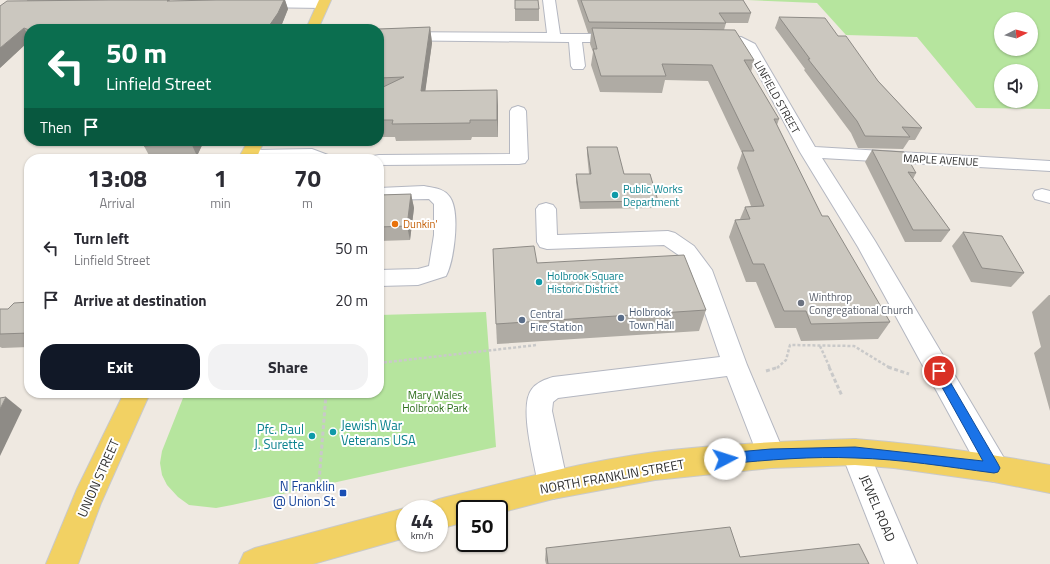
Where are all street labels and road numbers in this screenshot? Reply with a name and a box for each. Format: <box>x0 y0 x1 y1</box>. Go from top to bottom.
street label: LINFIELD STREET <box>750 58 804 137</box>
street label: MAPLE AVENUE <box>903 150 979 170</box>
street label: UNION STREET <box>72 436 124 520</box>
street label: NORTH FRANKLIN STREET <box>538 453 686 499</box>
street label: JEWEL ROAD <box>855 471 901 545</box>

